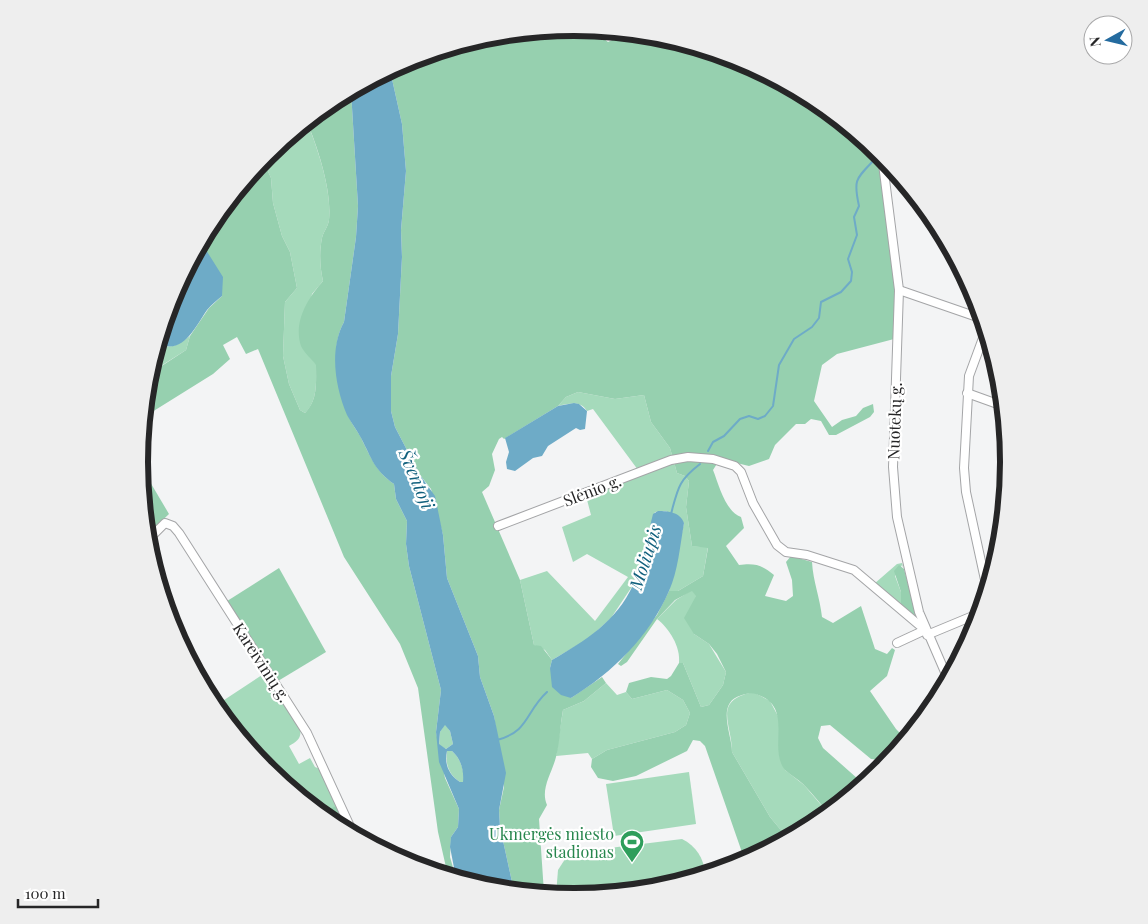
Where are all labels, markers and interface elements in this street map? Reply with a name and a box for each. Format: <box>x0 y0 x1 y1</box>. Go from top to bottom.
north arrow <box>1083 15 1133 65</box>
text: N <box>1085 36 1105 48</box>
street label: Nuotekų g. <box>882 382 906 460</box>
water label: Šventoji <box>393 444 441 513</box>
street label: Slėnio g. <box>560 469 624 511</box>
water label: Moliupis <box>623 521 667 593</box>
street label: Kareivinių g. <box>229 618 295 706</box>
place label: Ukmergės miesto stadionas <box>489 823 614 862</box>
sports icon: Ukmergės miesto stadionas <box>619 829 645 863</box>
scale bar <box>18 876 98 908</box>
text: 100 m <box>25 883 66 903</box>

